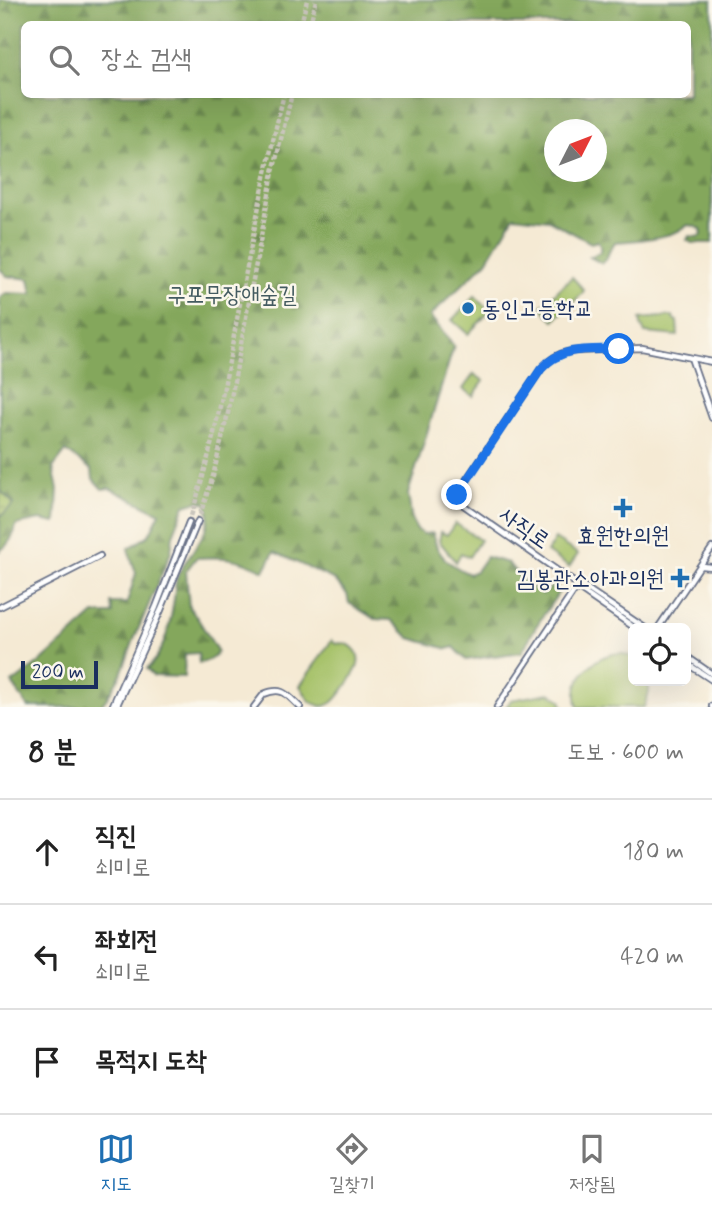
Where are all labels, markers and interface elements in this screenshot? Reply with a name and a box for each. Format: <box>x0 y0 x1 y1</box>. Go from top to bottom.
search box <box>21 21 691 98</box>
icon: search <box>45 41 83 79</box>
text: 장소 검색 <box>101 43 192 77</box>
north arrow <box>544 119 607 182</box>
park label: 구포무장애숲길 <box>167 281 297 311</box>
place label: 동인고등학교 <box>482 295 593 325</box>
marker: 동인고등학교 <box>460 300 476 316</box>
route start <box>603 333 634 364</box>
route end <box>441 479 472 510</box>
marker: 효원한의원 <box>613 498 633 518</box>
street label: 사직로 <box>493 500 555 557</box>
place label: 효원한의원 <box>577 522 669 552</box>
place label: 김봉관소아과의원 <box>516 565 664 595</box>
marker: 김봉관소아과의원 <box>670 568 690 588</box>
map controls <box>628 623 691 686</box>
button: locate <box>628 623 691 686</box>
scale bar <box>21 658 98 690</box>
text: 200 m <box>32 660 84 685</box>
text: 8 분 <box>28 733 77 772</box>
text: 도보 · 600 m <box>567 738 684 768</box>
text: 직진 <box>95 820 137 854</box>
icon: ahead <box>28 833 66 871</box>
text: 180 m <box>623 837 684 867</box>
text: 쇠미로 <box>95 854 151 884</box>
text: 좌회전 <box>95 925 158 959</box>
icon: left <box>28 938 66 976</box>
text: 420 m <box>620 942 684 972</box>
text: 쇠미로 <box>95 959 151 989</box>
icon: arrive <box>28 1043 66 1081</box>
text: 목적지 도착 <box>95 1045 207 1079</box>
tab: 지도 <box>97 1130 135 1197</box>
tab: 길찾기 <box>329 1130 375 1197</box>
tab: 저장됨 <box>569 1130 615 1197</box>

